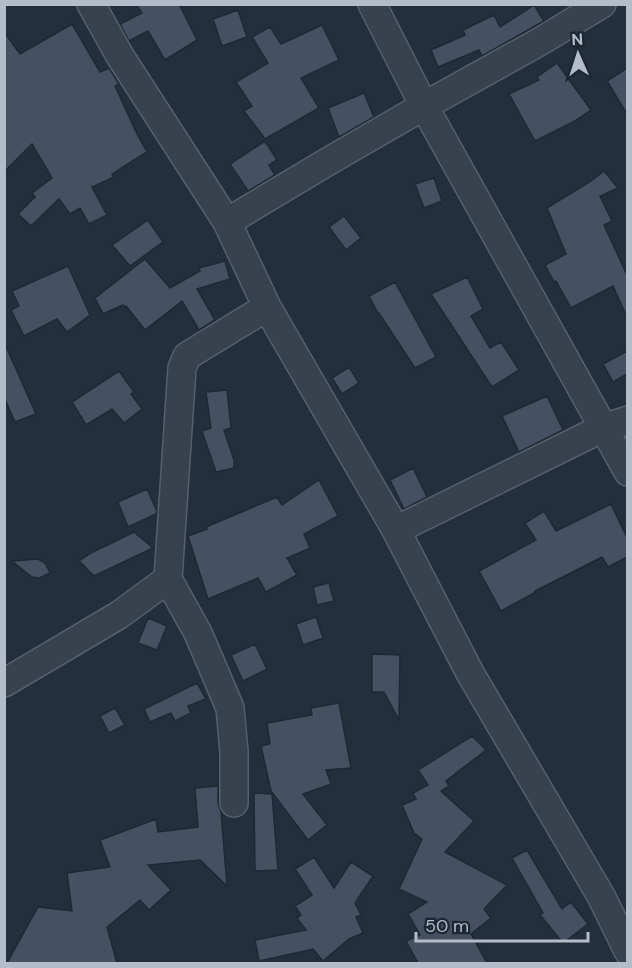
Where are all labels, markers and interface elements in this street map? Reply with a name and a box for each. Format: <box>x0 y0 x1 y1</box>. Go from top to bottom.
north arrow <box>548 24 608 84</box>
text: N <box>571 29 584 50</box>
scale bar <box>416 905 588 943</box>
text: 50 m <box>425 914 469 938</box>

